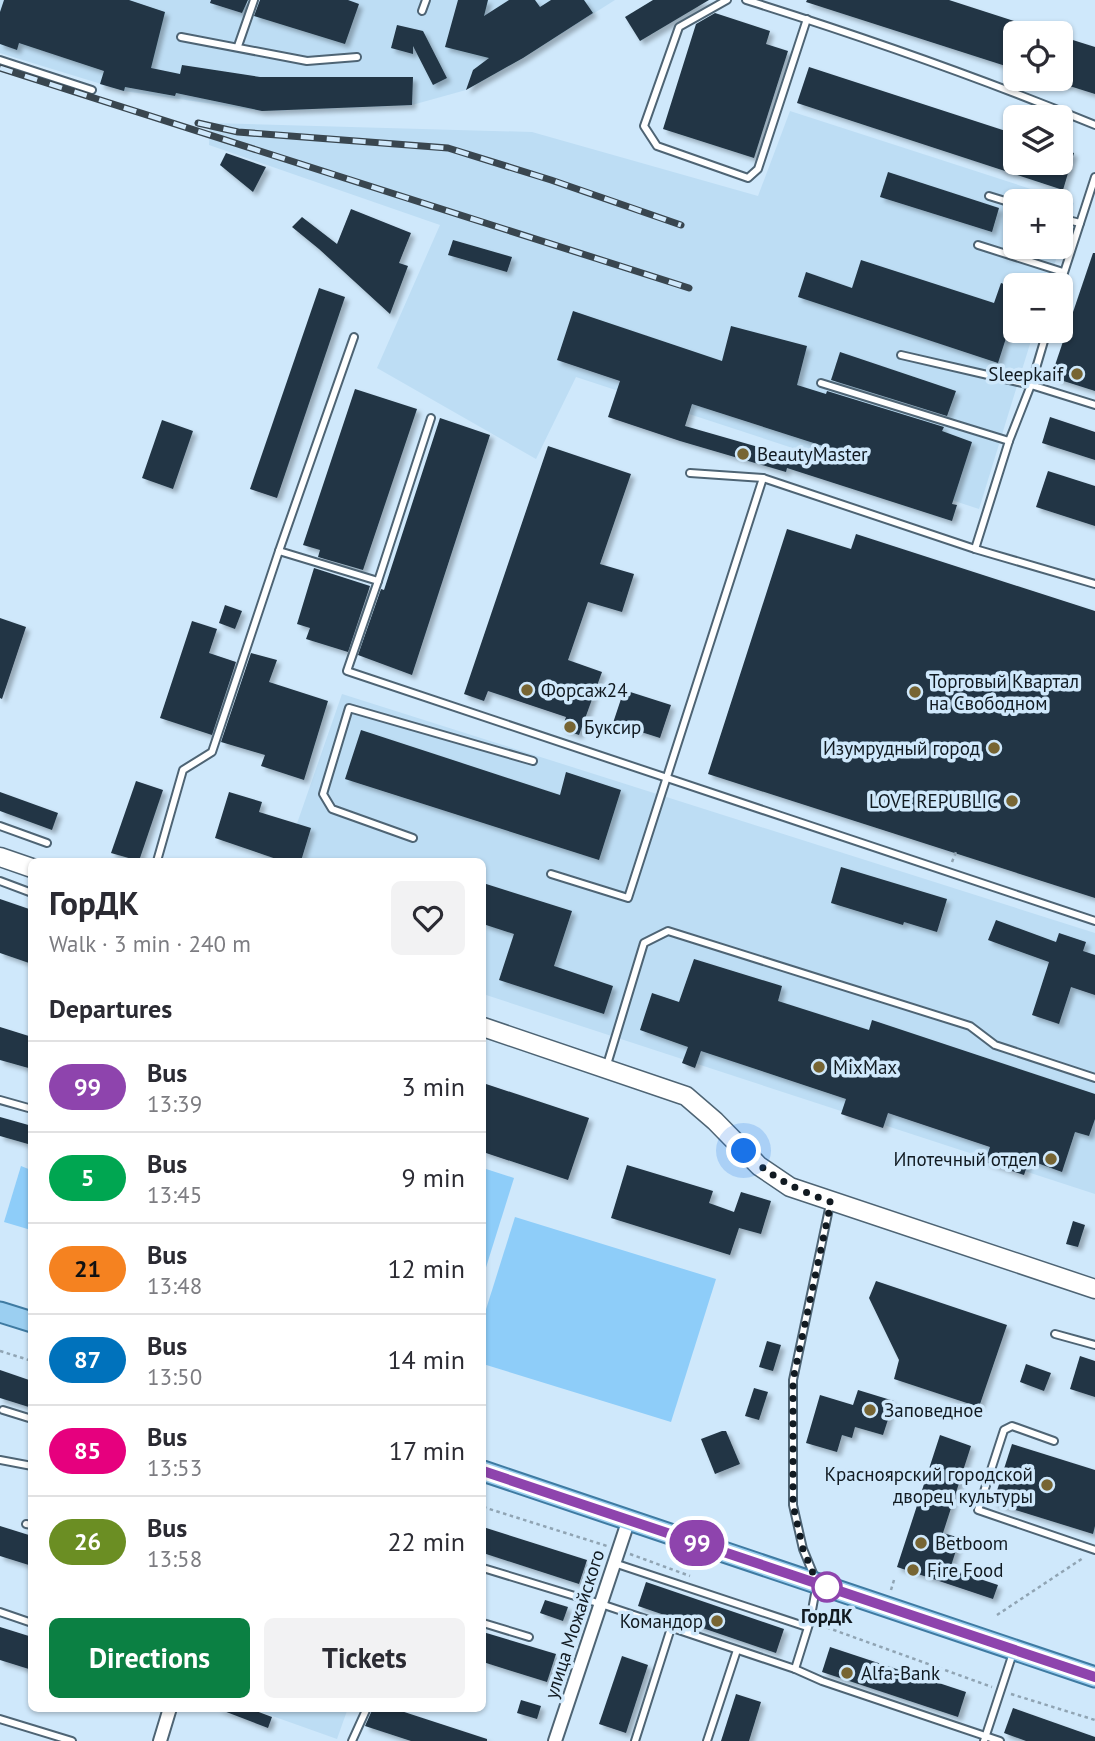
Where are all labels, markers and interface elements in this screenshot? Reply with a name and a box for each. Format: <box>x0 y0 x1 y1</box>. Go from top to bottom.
map controls <box>1003 21 1073 343</box>
button: locate <box>1003 21 1073 91</box>
button: layers <box>1003 105 1073 175</box>
button: + <box>1003 189 1073 259</box>
button: − <box>1003 273 1073 343</box>
place label: Sleepkaif <box>988 362 1064 386</box>
marker: Sleepkaif <box>1069 366 1085 382</box>
place label: BeautyMaster <box>757 442 868 466</box>
marker: BeautyMaster <box>735 446 751 462</box>
place label: Торговый Квартал на Свободном <box>929 669 1079 715</box>
place label: Форсаж24 <box>541 678 628 702</box>
marker: Форсаж24 <box>519 682 535 698</box>
marker: Торговый Квартал на Свободном <box>907 684 923 700</box>
place label: Буксир <box>584 715 641 739</box>
marker: Буксир <box>562 719 578 735</box>
place label: Изумрудный город <box>823 736 980 760</box>
marker: Изумрудный город <box>986 740 1002 756</box>
place label: LOVE REPUBLIC <box>869 789 998 813</box>
marker: LOVE REPUBLIC <box>1004 793 1020 809</box>
text: ГорДК <box>49 881 139 924</box>
button: heart <box>391 881 465 955</box>
text: Walk · 3 min · 240 m <box>49 929 251 958</box>
text: Departures <box>49 992 172 1025</box>
place label: MixMax <box>833 1055 897 1079</box>
text: Bus <box>147 1056 187 1089</box>
marker: MixMax <box>811 1059 827 1075</box>
text: 3 min <box>402 1070 465 1103</box>
text: 99 <box>74 1071 101 1102</box>
text: 13:39 <box>147 1089 202 1118</box>
your location <box>726 1133 761 1168</box>
text: Bus <box>147 1147 187 1180</box>
place label: Ипотечный отдел <box>893 1147 1037 1171</box>
marker: Ипотечный отдел <box>1043 1151 1059 1167</box>
text: 9 min <box>402 1161 465 1194</box>
text: 5 <box>81 1162 94 1193</box>
text: 13:45 <box>147 1180 202 1209</box>
text: Bus <box>147 1238 187 1271</box>
text: 12 min <box>387 1252 465 1285</box>
text: 21 <box>74 1253 101 1284</box>
text: 13:48 <box>147 1271 202 1300</box>
text: Bus <box>147 1329 187 1362</box>
text: 14 min <box>387 1343 465 1376</box>
text: 87 <box>74 1344 101 1375</box>
text: 13:50 <box>147 1362 202 1391</box>
place label: Заповедное <box>884 1398 983 1422</box>
marker: Заповедное <box>862 1402 878 1418</box>
text: Bus <box>147 1420 187 1453</box>
text: 17 min <box>389 1434 465 1467</box>
text: 85 <box>74 1435 101 1466</box>
text: 13:53 <box>147 1453 202 1482</box>
place label: Красноярский городской дворец культуры <box>824 1462 1033 1508</box>
marker: Красноярский городской дворец культуры <box>1039 1477 1055 1493</box>
text: Bus <box>147 1511 187 1544</box>
line badge: 99 <box>666 1520 728 1566</box>
text: 22 min <box>387 1525 465 1558</box>
text: 26 <box>74 1526 101 1557</box>
text: 99 <box>683 1527 711 1558</box>
place label: Betboom <box>935 1531 1008 1555</box>
marker: Betboom <box>913 1535 929 1551</box>
text: 13:58 <box>147 1544 202 1573</box>
street label: улица Можайского <box>539 1546 609 1702</box>
place label: Fire Food <box>927 1558 1004 1582</box>
marker: Fire Food <box>905 1562 921 1578</box>
marker: ГорДК <box>812 1572 842 1602</box>
place label: ГорДК <box>801 1604 853 1628</box>
place label: Командор <box>620 1609 703 1633</box>
marker: Командор <box>709 1613 725 1629</box>
button: Directions <box>49 1618 250 1698</box>
button: Tickets <box>264 1618 465 1698</box>
place label: Alfa-Bank <box>861 1661 940 1685</box>
marker: Alfa-Bank <box>839 1665 855 1681</box>

